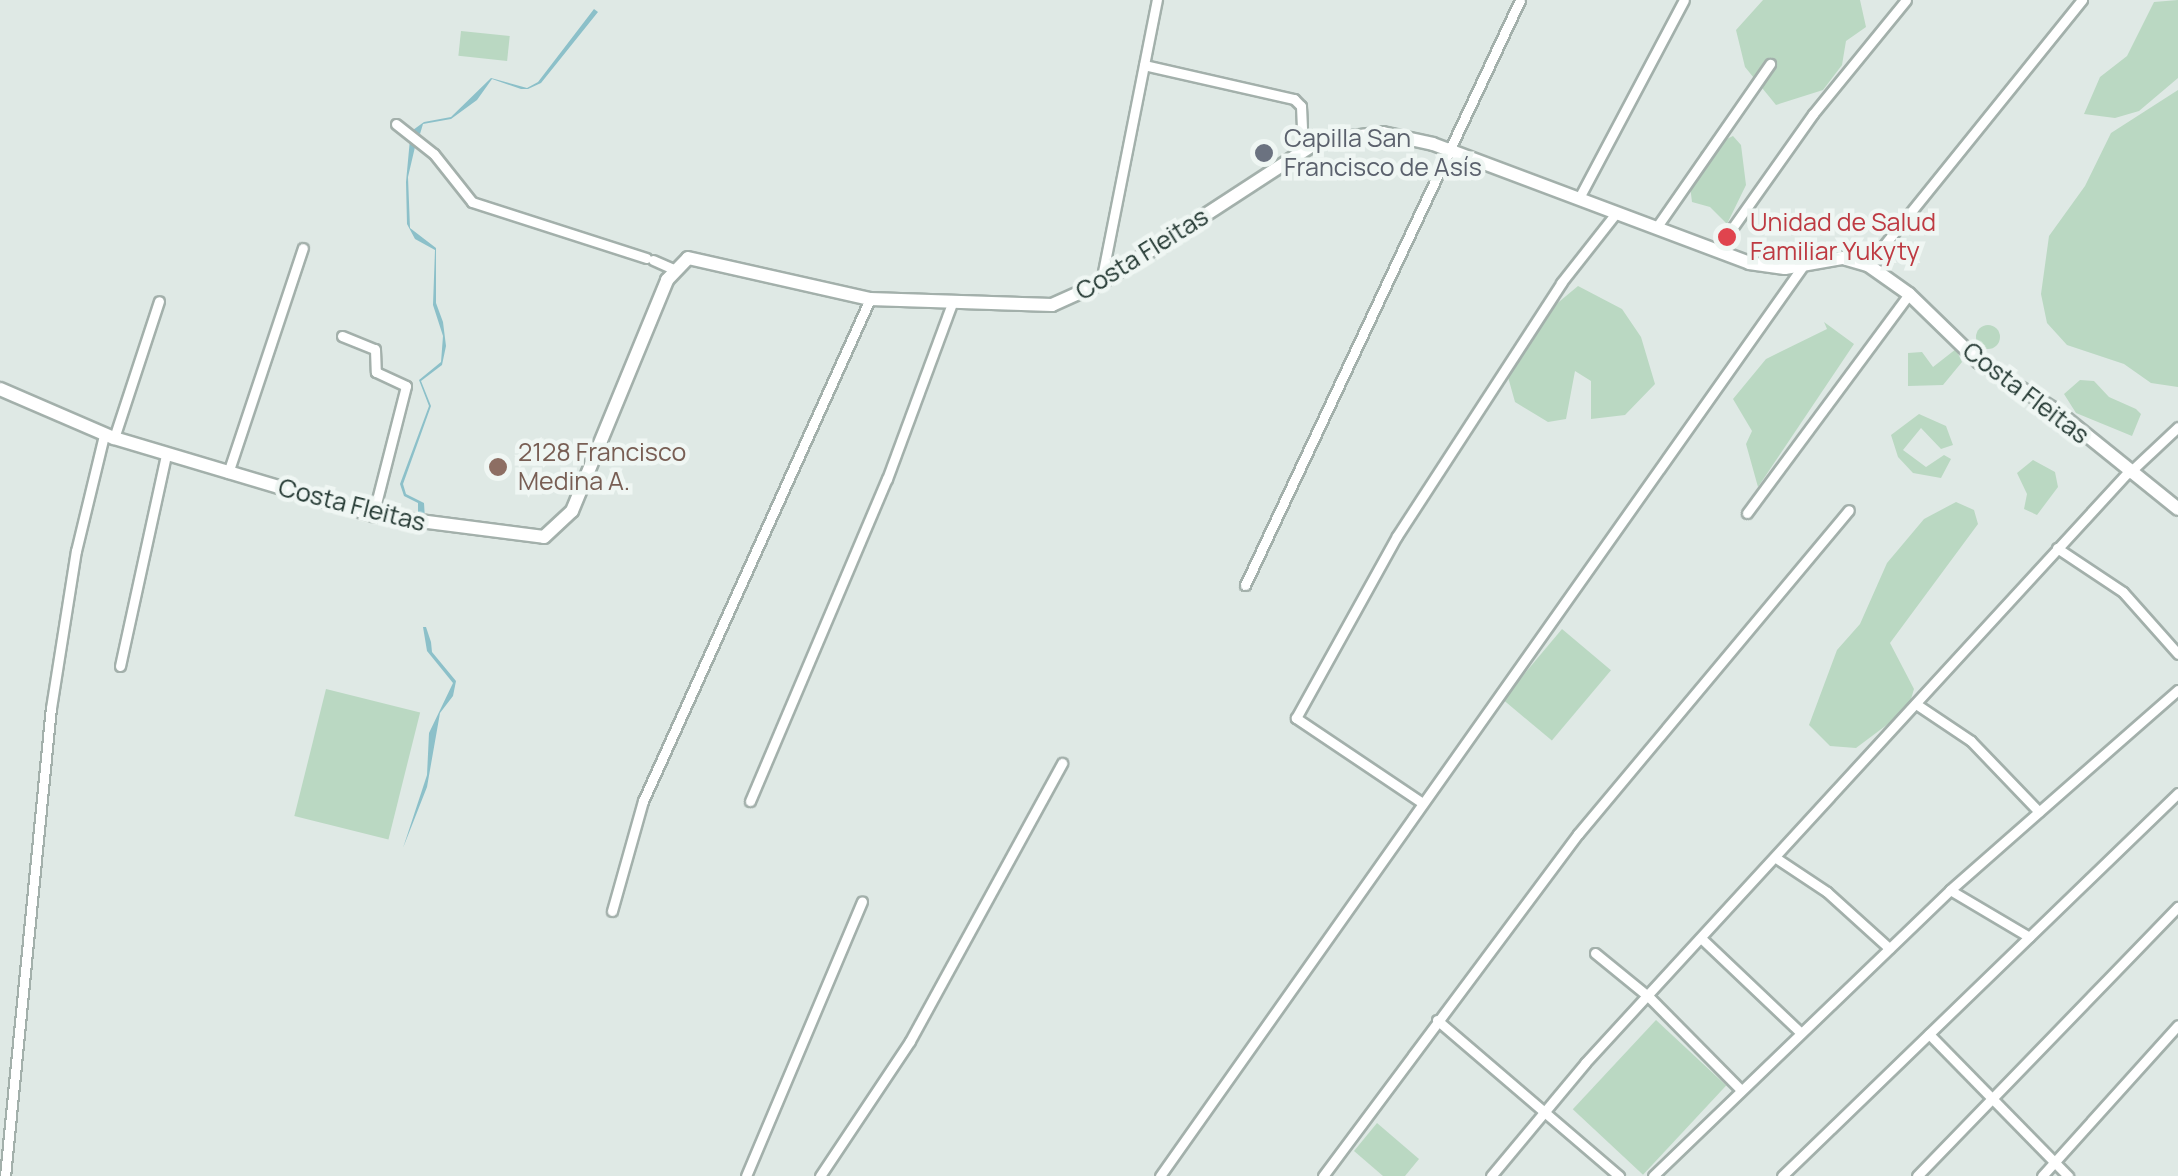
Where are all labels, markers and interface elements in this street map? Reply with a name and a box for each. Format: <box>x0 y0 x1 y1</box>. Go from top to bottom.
place label: Capilla San Francisco de Asís <box>1284 124 1482 183</box>
marker: Capilla San Francisco de Asís <box>1253 142 1275 164</box>
street label: Costa Fleitas <box>1070 201 1214 307</box>
place label: Unidad de Salud Familiar Yukyty <box>1750 208 1936 267</box>
marker: Unidad de Salud Familiar Yukyty <box>1714 224 1740 250</box>
street label: Costa Fleitas <box>1957 336 2095 450</box>
place label: 2128 Francisco Medina A. <box>518 438 686 497</box>
marker: 2128 Francisco Medina A. <box>487 456 509 478</box>
street label: Costa Fleitas <box>275 472 429 538</box>

